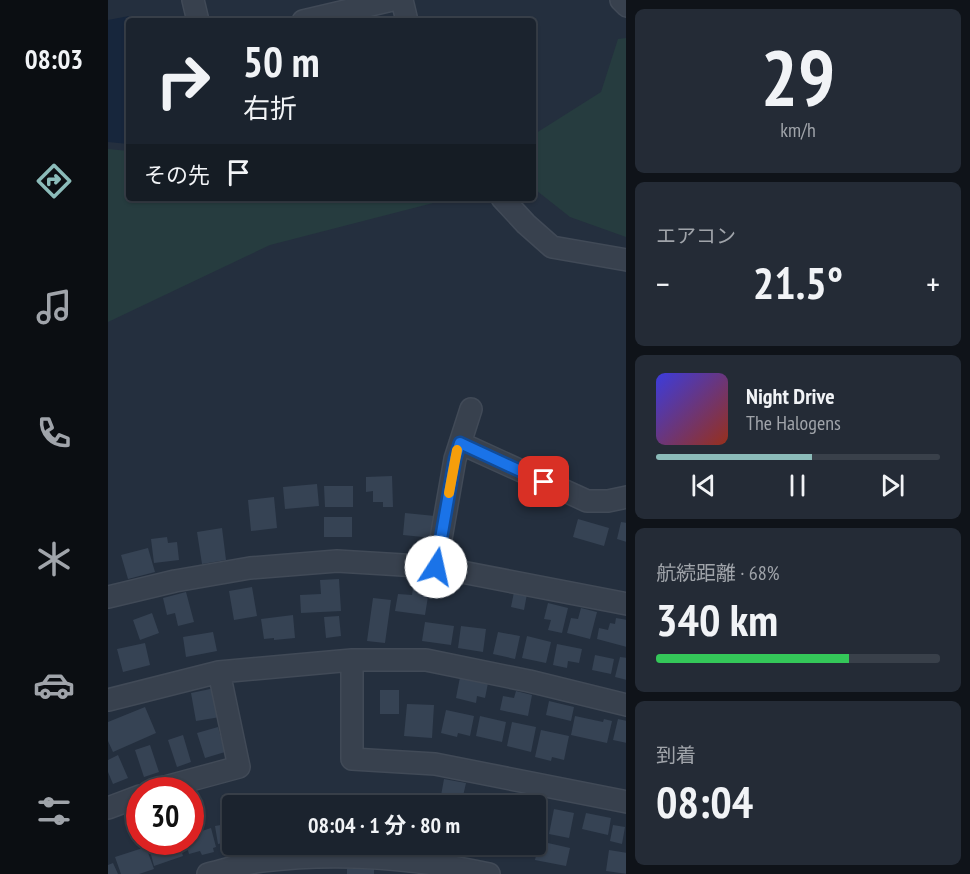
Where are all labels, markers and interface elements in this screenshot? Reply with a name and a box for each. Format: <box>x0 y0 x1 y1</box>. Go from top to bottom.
text: 29 <box>761 27 835 128</box>
text: 50 m <box>243 34 320 89</box>
text: 08:03 <box>25 42 83 76</box>
icon: right <box>144 42 222 120</box>
text: 右折 <box>243 91 297 125</box>
text: km/h <box>780 117 816 143</box>
icon: arrive <box>222 156 255 189</box>
icon: directions <box>33 160 75 202</box>
text: その先 <box>144 161 210 189</box>
text: エアコン <box>656 223 736 249</box>
text: 21.5° <box>753 253 843 311</box>
text: − <box>656 262 670 305</box>
text: + <box>926 262 940 305</box>
icon: music <box>33 286 75 328</box>
text: Night Drive <box>746 382 835 410</box>
text: The Halogens <box>746 410 841 436</box>
icon: phone <box>33 412 75 454</box>
pin <box>518 456 569 507</box>
icon: arrive <box>527 465 560 498</box>
icon: previous <box>687 469 720 502</box>
icon: pause <box>781 469 814 502</box>
icon: next <box>876 469 909 502</box>
position arrow <box>404 535 468 599</box>
icon: climate <box>33 538 75 580</box>
text: 航続距離 · 68% <box>656 560 779 586</box>
text: 340 km <box>656 590 778 648</box>
icon: car <box>33 664 75 706</box>
text: 到着 <box>656 742 696 768</box>
text: 08:04 <box>656 772 753 830</box>
speed limit sign: 30 <box>126 777 204 855</box>
icon: filters <box>33 790 75 832</box>
text: 08:04 · 1 分 · 80 m <box>308 811 460 839</box>

